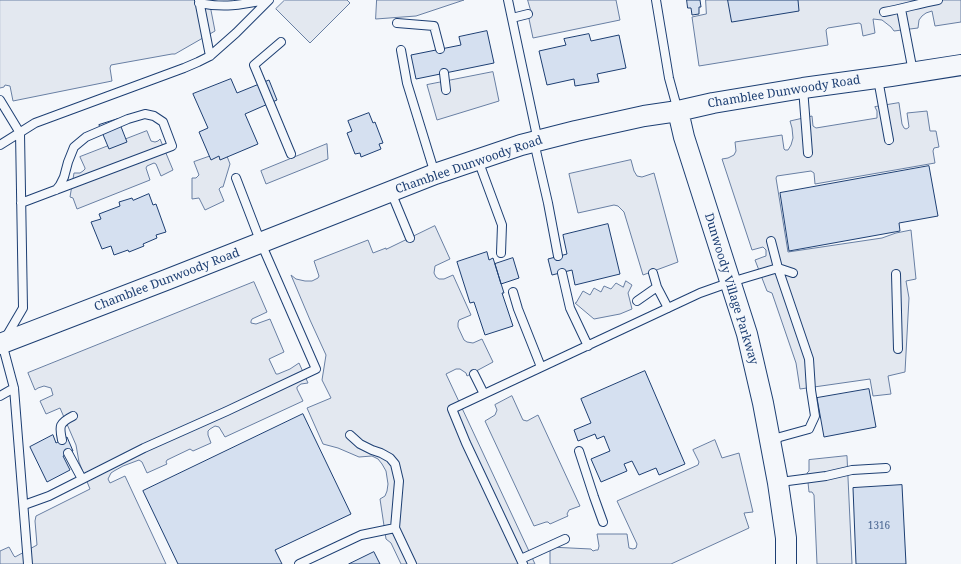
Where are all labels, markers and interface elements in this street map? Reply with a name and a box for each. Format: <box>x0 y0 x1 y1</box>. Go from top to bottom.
street label: Chamblee Dunwoody Road <box>707 73 861 111</box>
street label: Chamblee Dunwoody Road <box>394 133 544 197</box>
street label: Dunwoody Village Parkway <box>701 211 761 367</box>
street label: Chamblee Dunwoody Road <box>92 246 242 314</box>
house number: 1316 <box>868 520 890 532</box>

